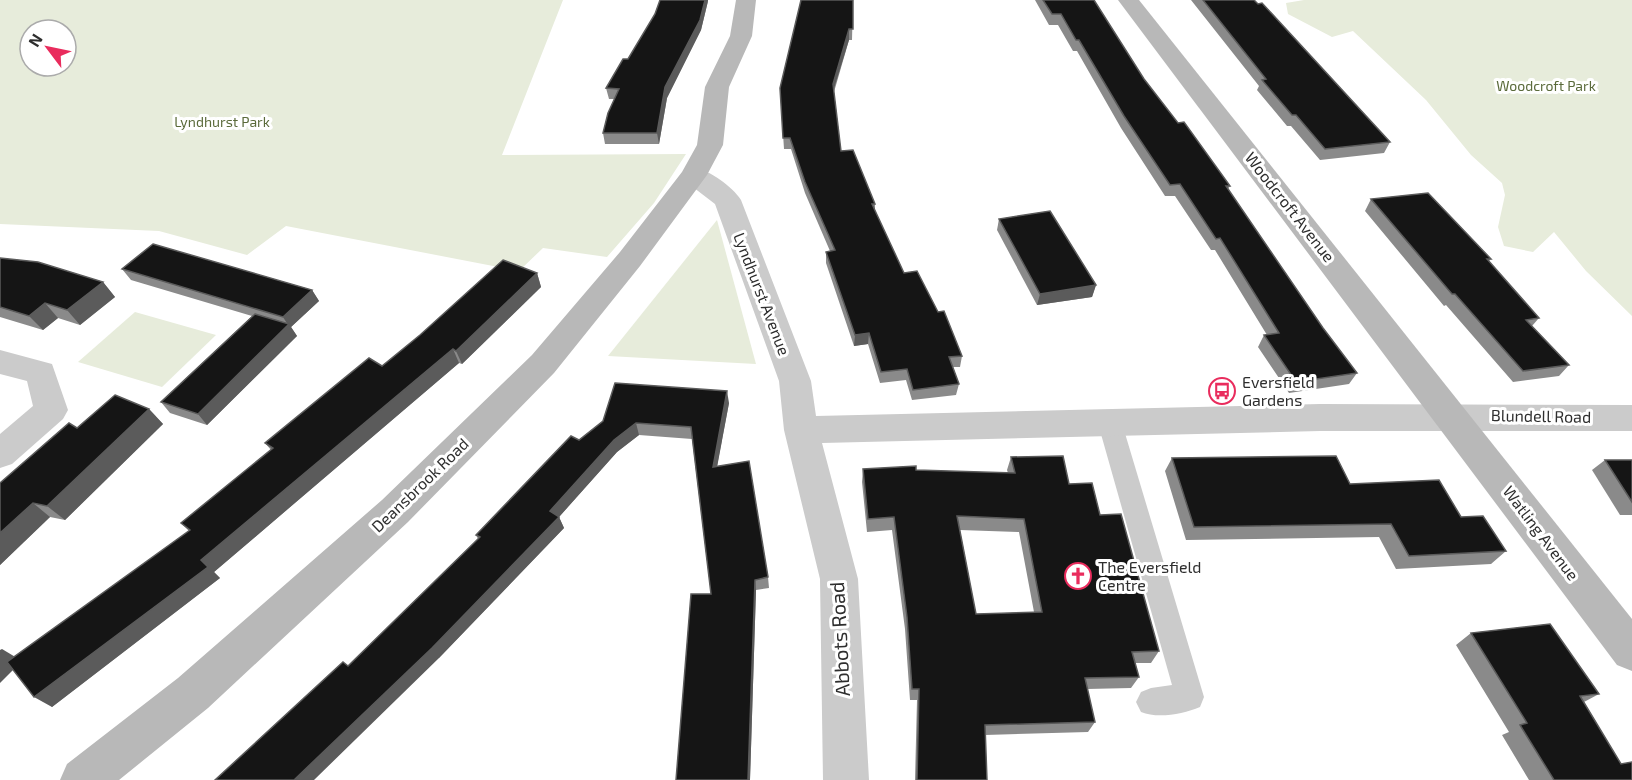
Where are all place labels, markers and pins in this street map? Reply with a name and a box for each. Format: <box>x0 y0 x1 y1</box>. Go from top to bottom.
place label: Eversfield Gardens <box>1242 372 1315 409</box>
bus stop icon: Eversfield Gardens <box>1207 376 1237 406</box>
place label: The Eversfield Centre <box>1098 557 1201 594</box>
church icon: The Eversfield Centre <box>1063 561 1093 591</box>

